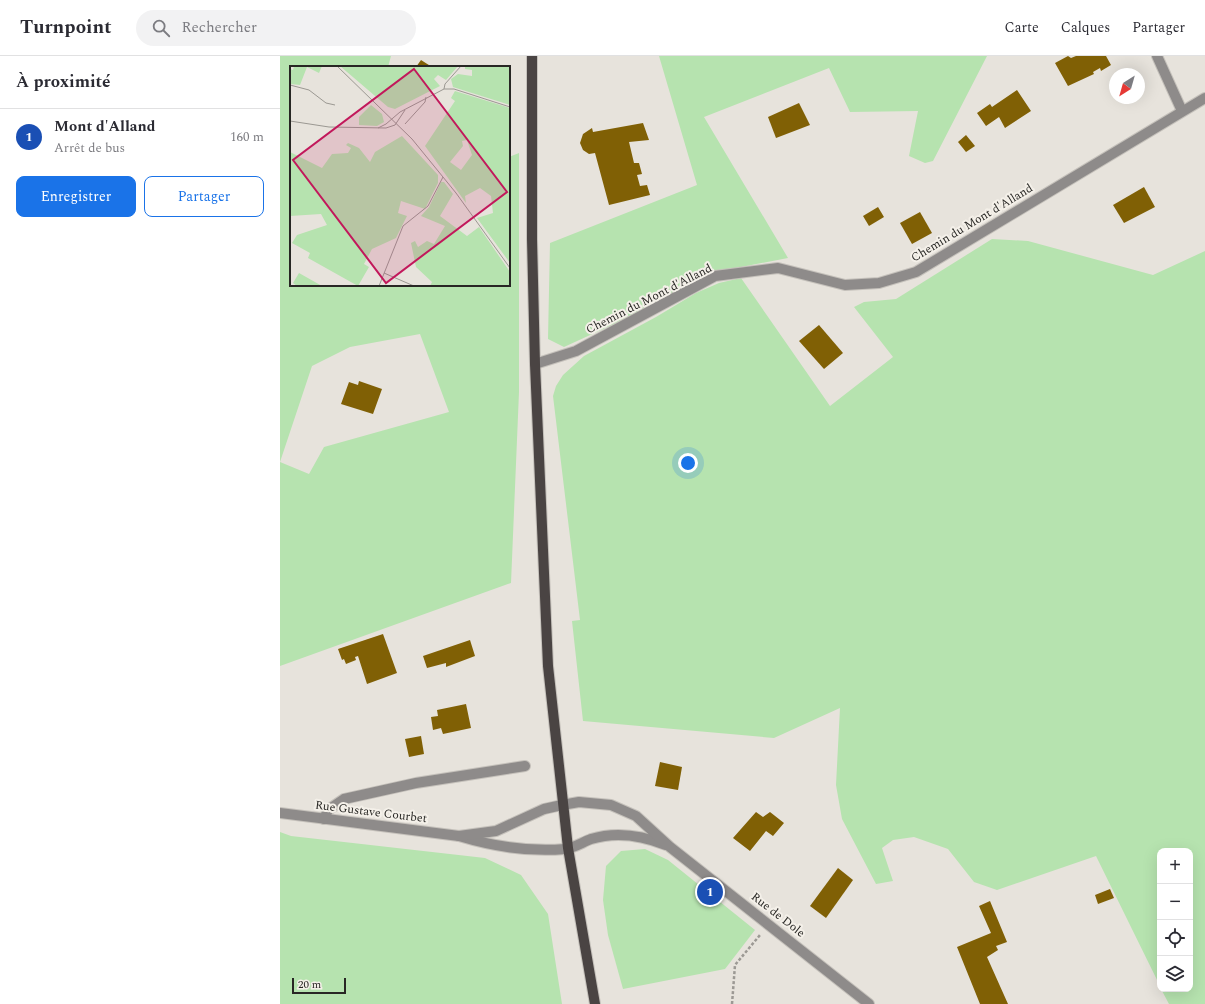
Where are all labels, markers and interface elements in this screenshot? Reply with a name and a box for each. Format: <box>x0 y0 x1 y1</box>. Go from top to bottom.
search box <box>136 10 416 46</box>
text: Turnpoint <box>20 13 112 42</box>
text: Rechercher <box>182 16 257 39</box>
icon: search <box>150 17 172 39</box>
text: Carte <box>1005 17 1039 38</box>
text: Calques <box>1061 17 1110 38</box>
text: Partager <box>1132 17 1185 38</box>
inset map <box>290 66 510 286</box>
north arrow <box>1109 68 1145 104</box>
text: À proximité <box>16 69 111 95</box>
text: Mont d'Alland <box>54 115 156 138</box>
text: 1 <box>25 127 33 147</box>
text: 160 m <box>230 127 264 147</box>
text: Arrêt de bus <box>54 138 125 158</box>
button: Enregistrer <box>16 176 136 217</box>
button: Partager <box>144 176 264 217</box>
street label: Chemin du Mont d'Alland <box>907 179 1037 267</box>
street label: Chemin du Mont d'Alland <box>583 259 716 339</box>
your location <box>678 453 698 473</box>
street label: Rue Gustave Courbet <box>314 796 428 828</box>
map controls <box>1157 848 1193 992</box>
button: + <box>1157 848 1193 884</box>
pin: 1 <box>697 877 723 907</box>
button: − <box>1157 884 1193 920</box>
street label: Rue de Dole <box>747 888 809 942</box>
button: locate <box>1157 920 1193 956</box>
button: layers <box>1157 956 1193 992</box>
scale bar <box>292 976 346 995</box>
text: 20 m <box>298 976 321 993</box>

